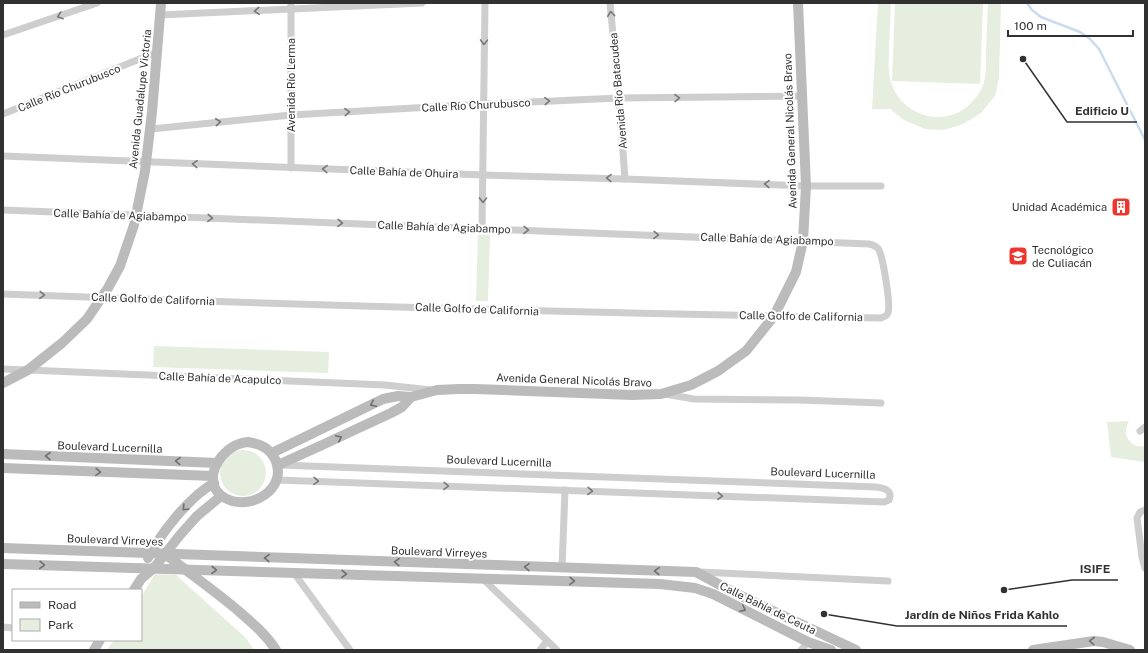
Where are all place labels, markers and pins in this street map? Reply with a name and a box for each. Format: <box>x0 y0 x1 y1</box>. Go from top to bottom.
callout: Edificio U <box>1067 98 1137 122</box>
building icon: Unidad Académica <box>1110 196 1132 218</box>
place label: Unidad Académica <box>1012 201 1107 213</box>
place label: Tecnológico de Culiacán <box>1032 244 1093 269</box>
school or university icon: Tecnológico de Culiacán <box>1007 245 1029 267</box>
callout: ISIFE <box>1072 556 1118 580</box>
callout: Jardín de Niños Frida Kahlo <box>897 602 1067 626</box>

